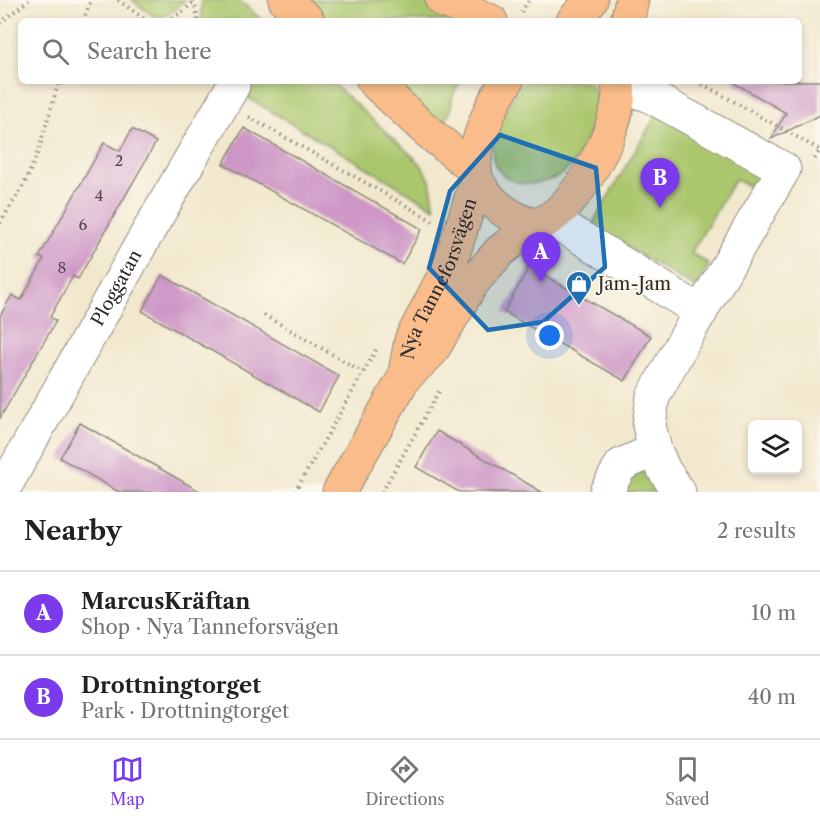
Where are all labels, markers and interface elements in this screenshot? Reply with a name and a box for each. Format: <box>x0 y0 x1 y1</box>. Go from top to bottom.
search box <box>18 18 802 84</box>
icon: search <box>39 35 72 68</box>
text: Search here <box>87 38 212 65</box>
house number: 2 <box>115 151 123 170</box>
pin: B <box>640 158 680 208</box>
house number: 4 <box>95 186 103 205</box>
street label: Nya Tanneforsvägen <box>397 195 482 361</box>
house number: 6 <box>79 215 88 234</box>
pin: A <box>522 232 560 282</box>
street label: Ploggatan <box>86 246 146 330</box>
house number: 8 <box>58 258 67 277</box>
shop icon: Jam-Jam <box>564 269 594 307</box>
place label: Jam-Jam <box>595 273 671 295</box>
your location <box>535 321 564 350</box>
map controls <box>748 420 802 474</box>
button: layers <box>748 420 802 474</box>
text: Nearby <box>24 515 122 547</box>
text: 2 results <box>717 519 796 543</box>
text: MarcusKräftan <box>81 588 250 615</box>
text: A <box>36 601 51 625</box>
text: 10 m <box>751 601 796 625</box>
text: Shop · Nya Tanneforsvägen <box>81 615 339 639</box>
text: Drottningtorget <box>81 672 261 699</box>
text: B <box>36 685 51 709</box>
text: 40 m <box>748 685 796 709</box>
text: Park · Drottningtorget <box>81 699 289 723</box>
tab: Map <box>110 753 145 809</box>
tab: Directions <box>365 753 444 809</box>
tab: Saved <box>665 753 710 809</box>

